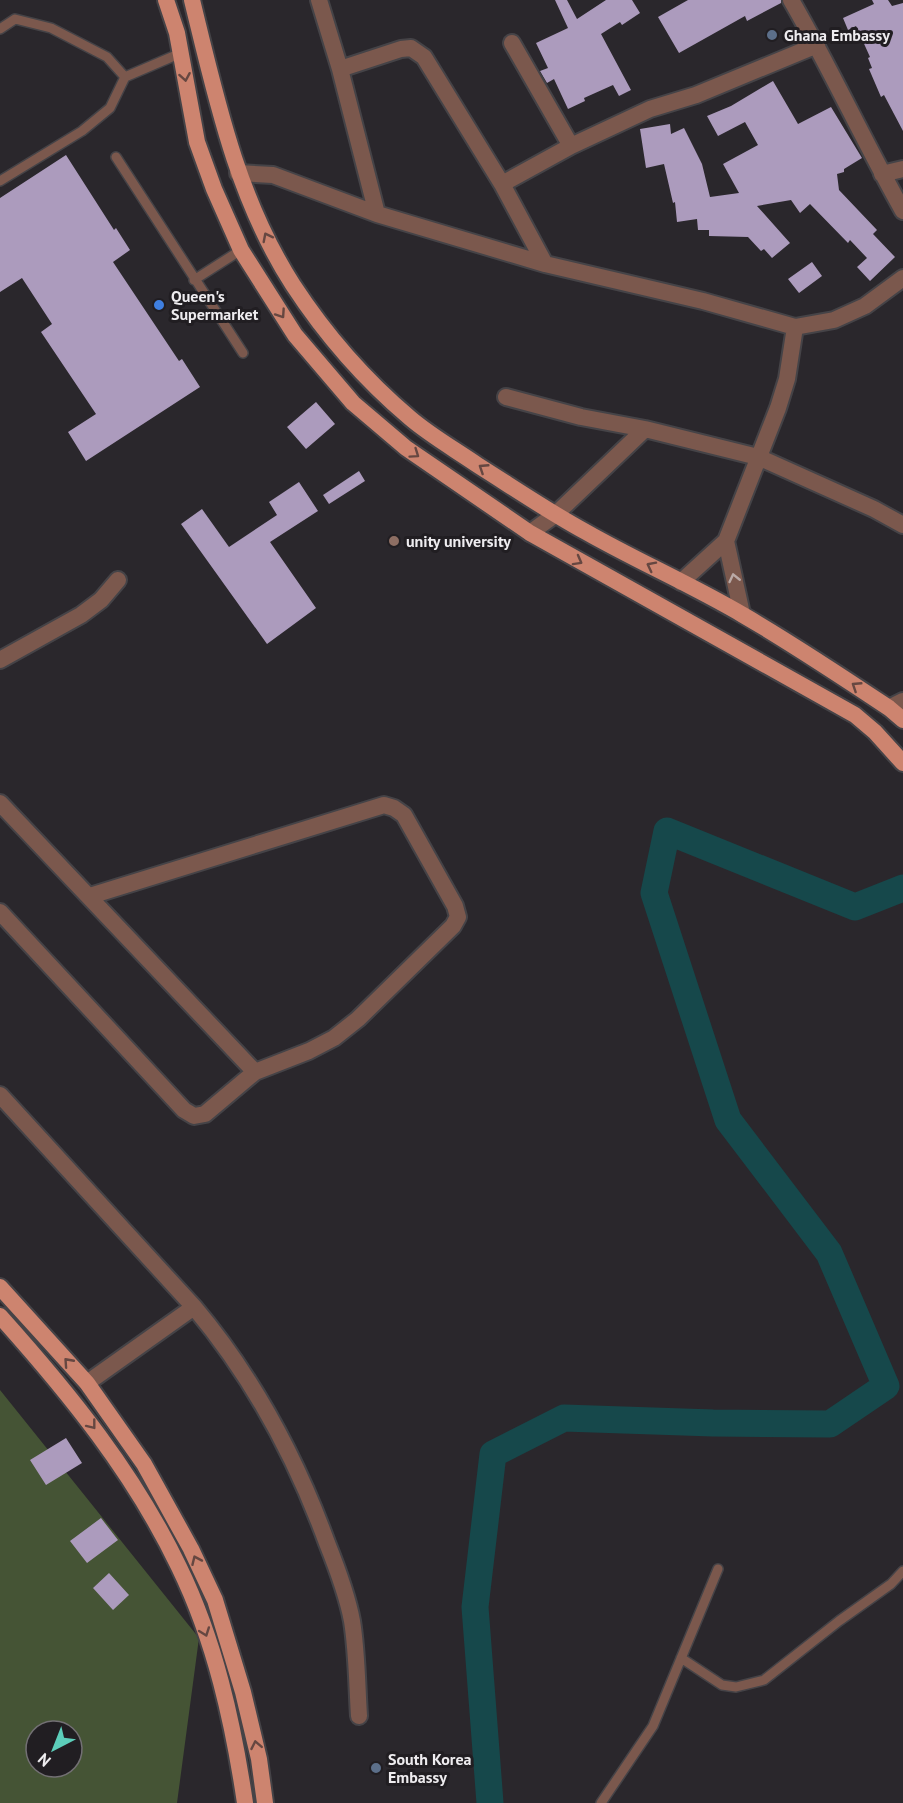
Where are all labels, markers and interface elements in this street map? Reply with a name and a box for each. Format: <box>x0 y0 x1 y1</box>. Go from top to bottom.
place label: Ghana Embassy <box>784 25 890 45</box>
marker: Ghana Embassy <box>765 28 779 42</box>
one-way arrow <box>178 72 191 82</box>
one-way arrow <box>263 232 275 243</box>
place label: Queen's Supermarket <box>171 286 259 324</box>
marker: Queen's Supermarket <box>152 298 166 312</box>
one-way arrow <box>274 307 285 318</box>
one-way arrow <box>408 447 419 458</box>
one-way arrow <box>479 464 490 475</box>
place label: unity university <box>406 531 511 551</box>
marker: unity university <box>387 534 401 548</box>
one-way arrow <box>572 554 582 565</box>
one-way arrow <box>647 562 657 573</box>
one-way arrow <box>728 573 741 583</box>
one-way arrow <box>851 682 862 693</box>
one-way arrow <box>64 1358 75 1369</box>
one-way arrow <box>84 1418 95 1429</box>
one-way arrow <box>192 1556 204 1567</box>
one-way arrow <box>197 1626 210 1637</box>
north arrow <box>24 1719 84 1779</box>
one-way arrow <box>250 1740 263 1750</box>
text: N <box>33 1749 55 1771</box>
place label: South Korea Embassy <box>388 1749 472 1787</box>
marker: South Korea Embassy <box>369 1761 383 1775</box>

